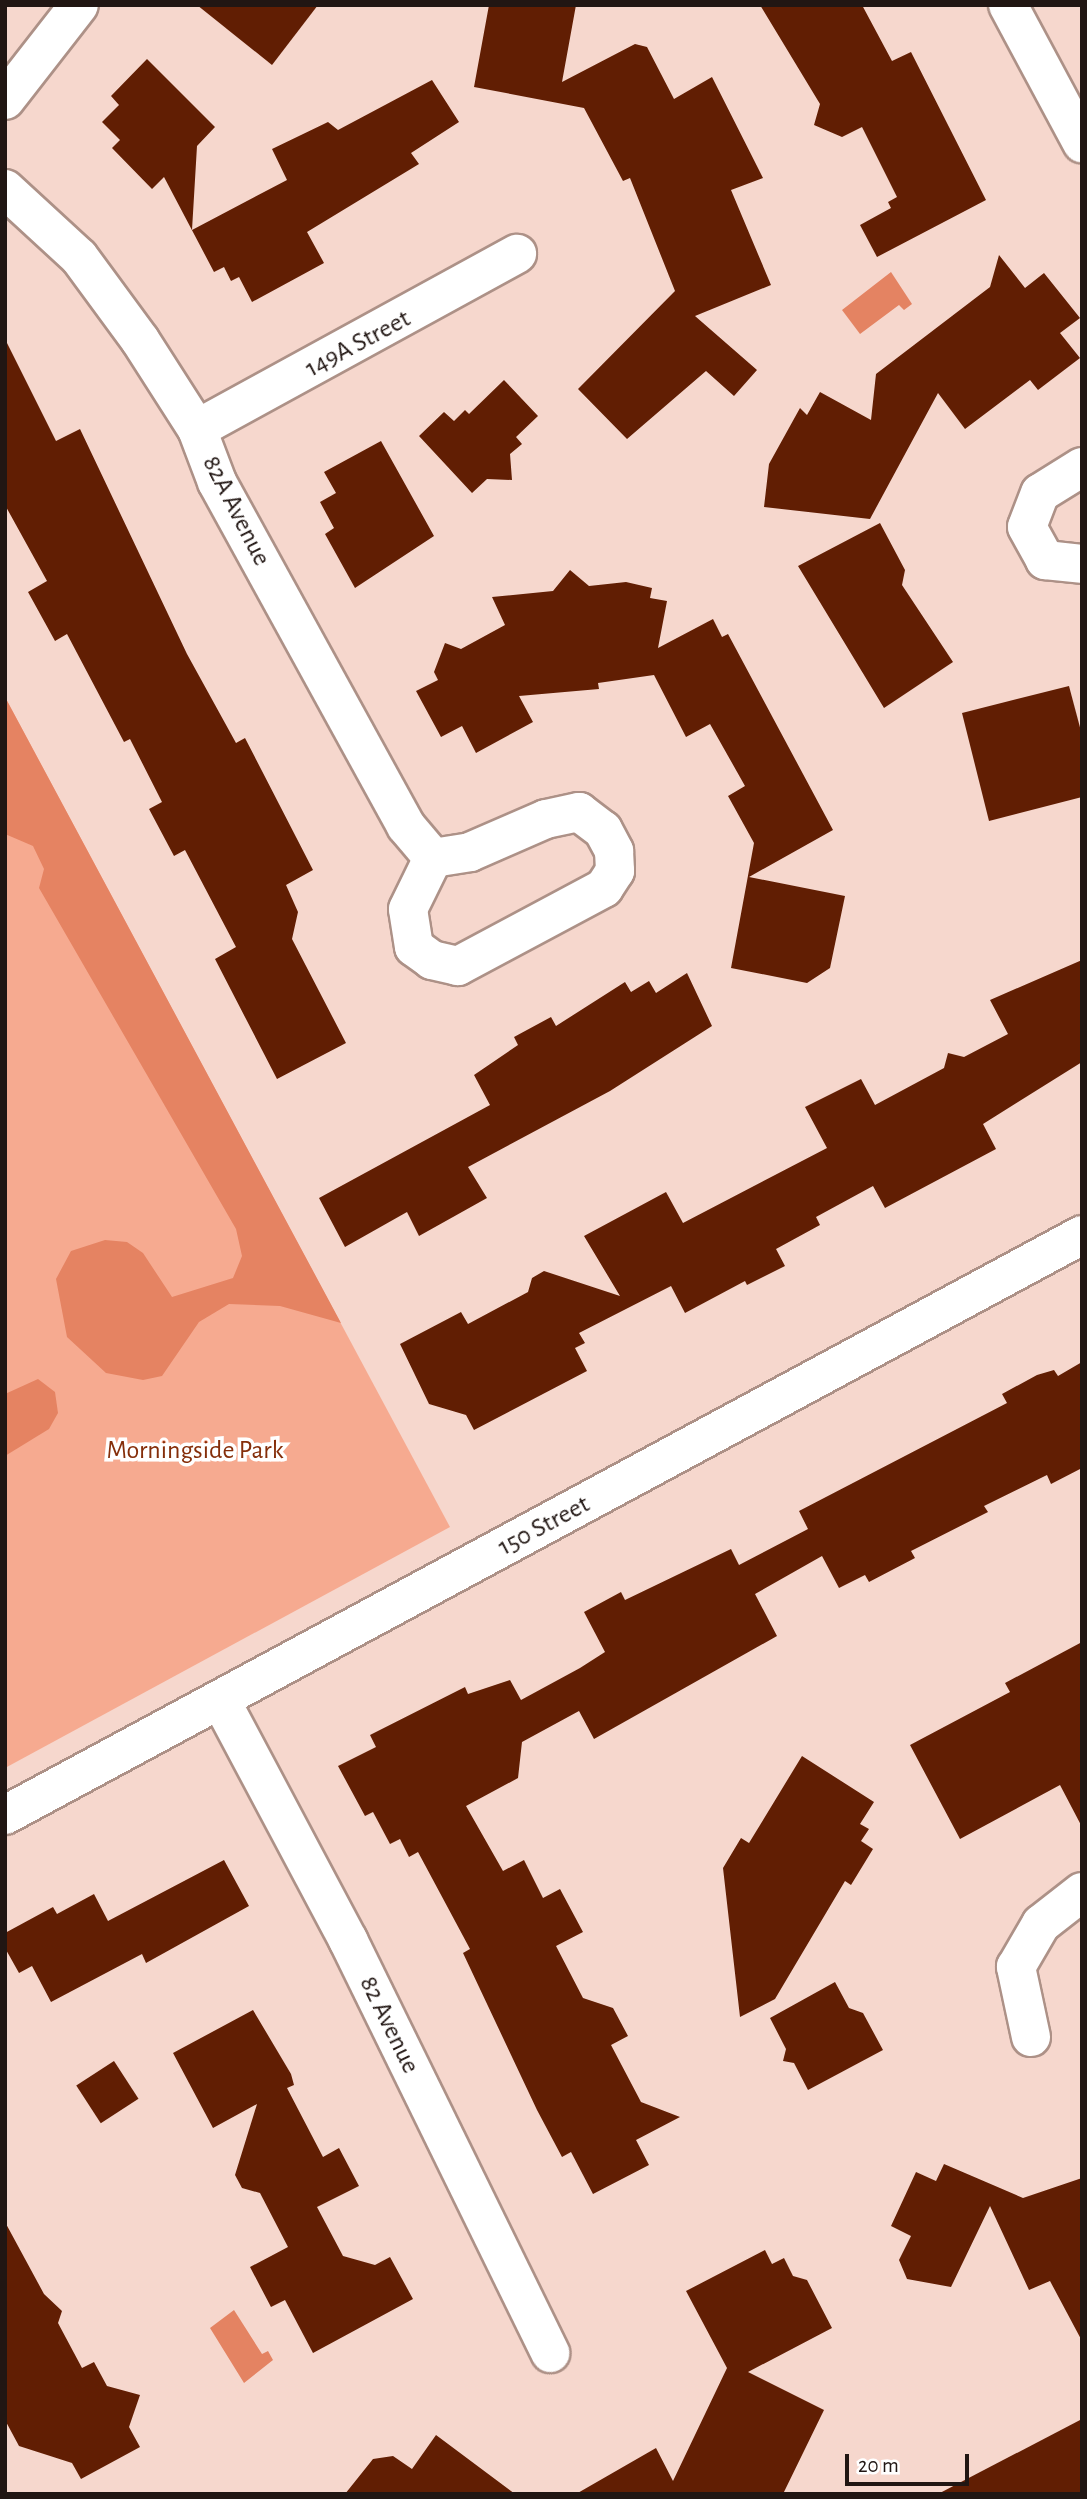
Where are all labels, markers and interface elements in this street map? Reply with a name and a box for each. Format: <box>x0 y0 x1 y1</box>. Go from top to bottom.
street label: 149A Street <box>300 303 416 385</box>
street label: 82A Avenue <box>195 451 277 571</box>
park label: Morningside Park <box>106 1435 284 1467</box>
street label: 150 Street <box>493 1489 595 1563</box>
street label: 82 Avenue <box>352 1971 426 2079</box>
scale bar <box>849 2440 973 2484</box>
text: 20 m <box>858 2455 899 2476</box>

